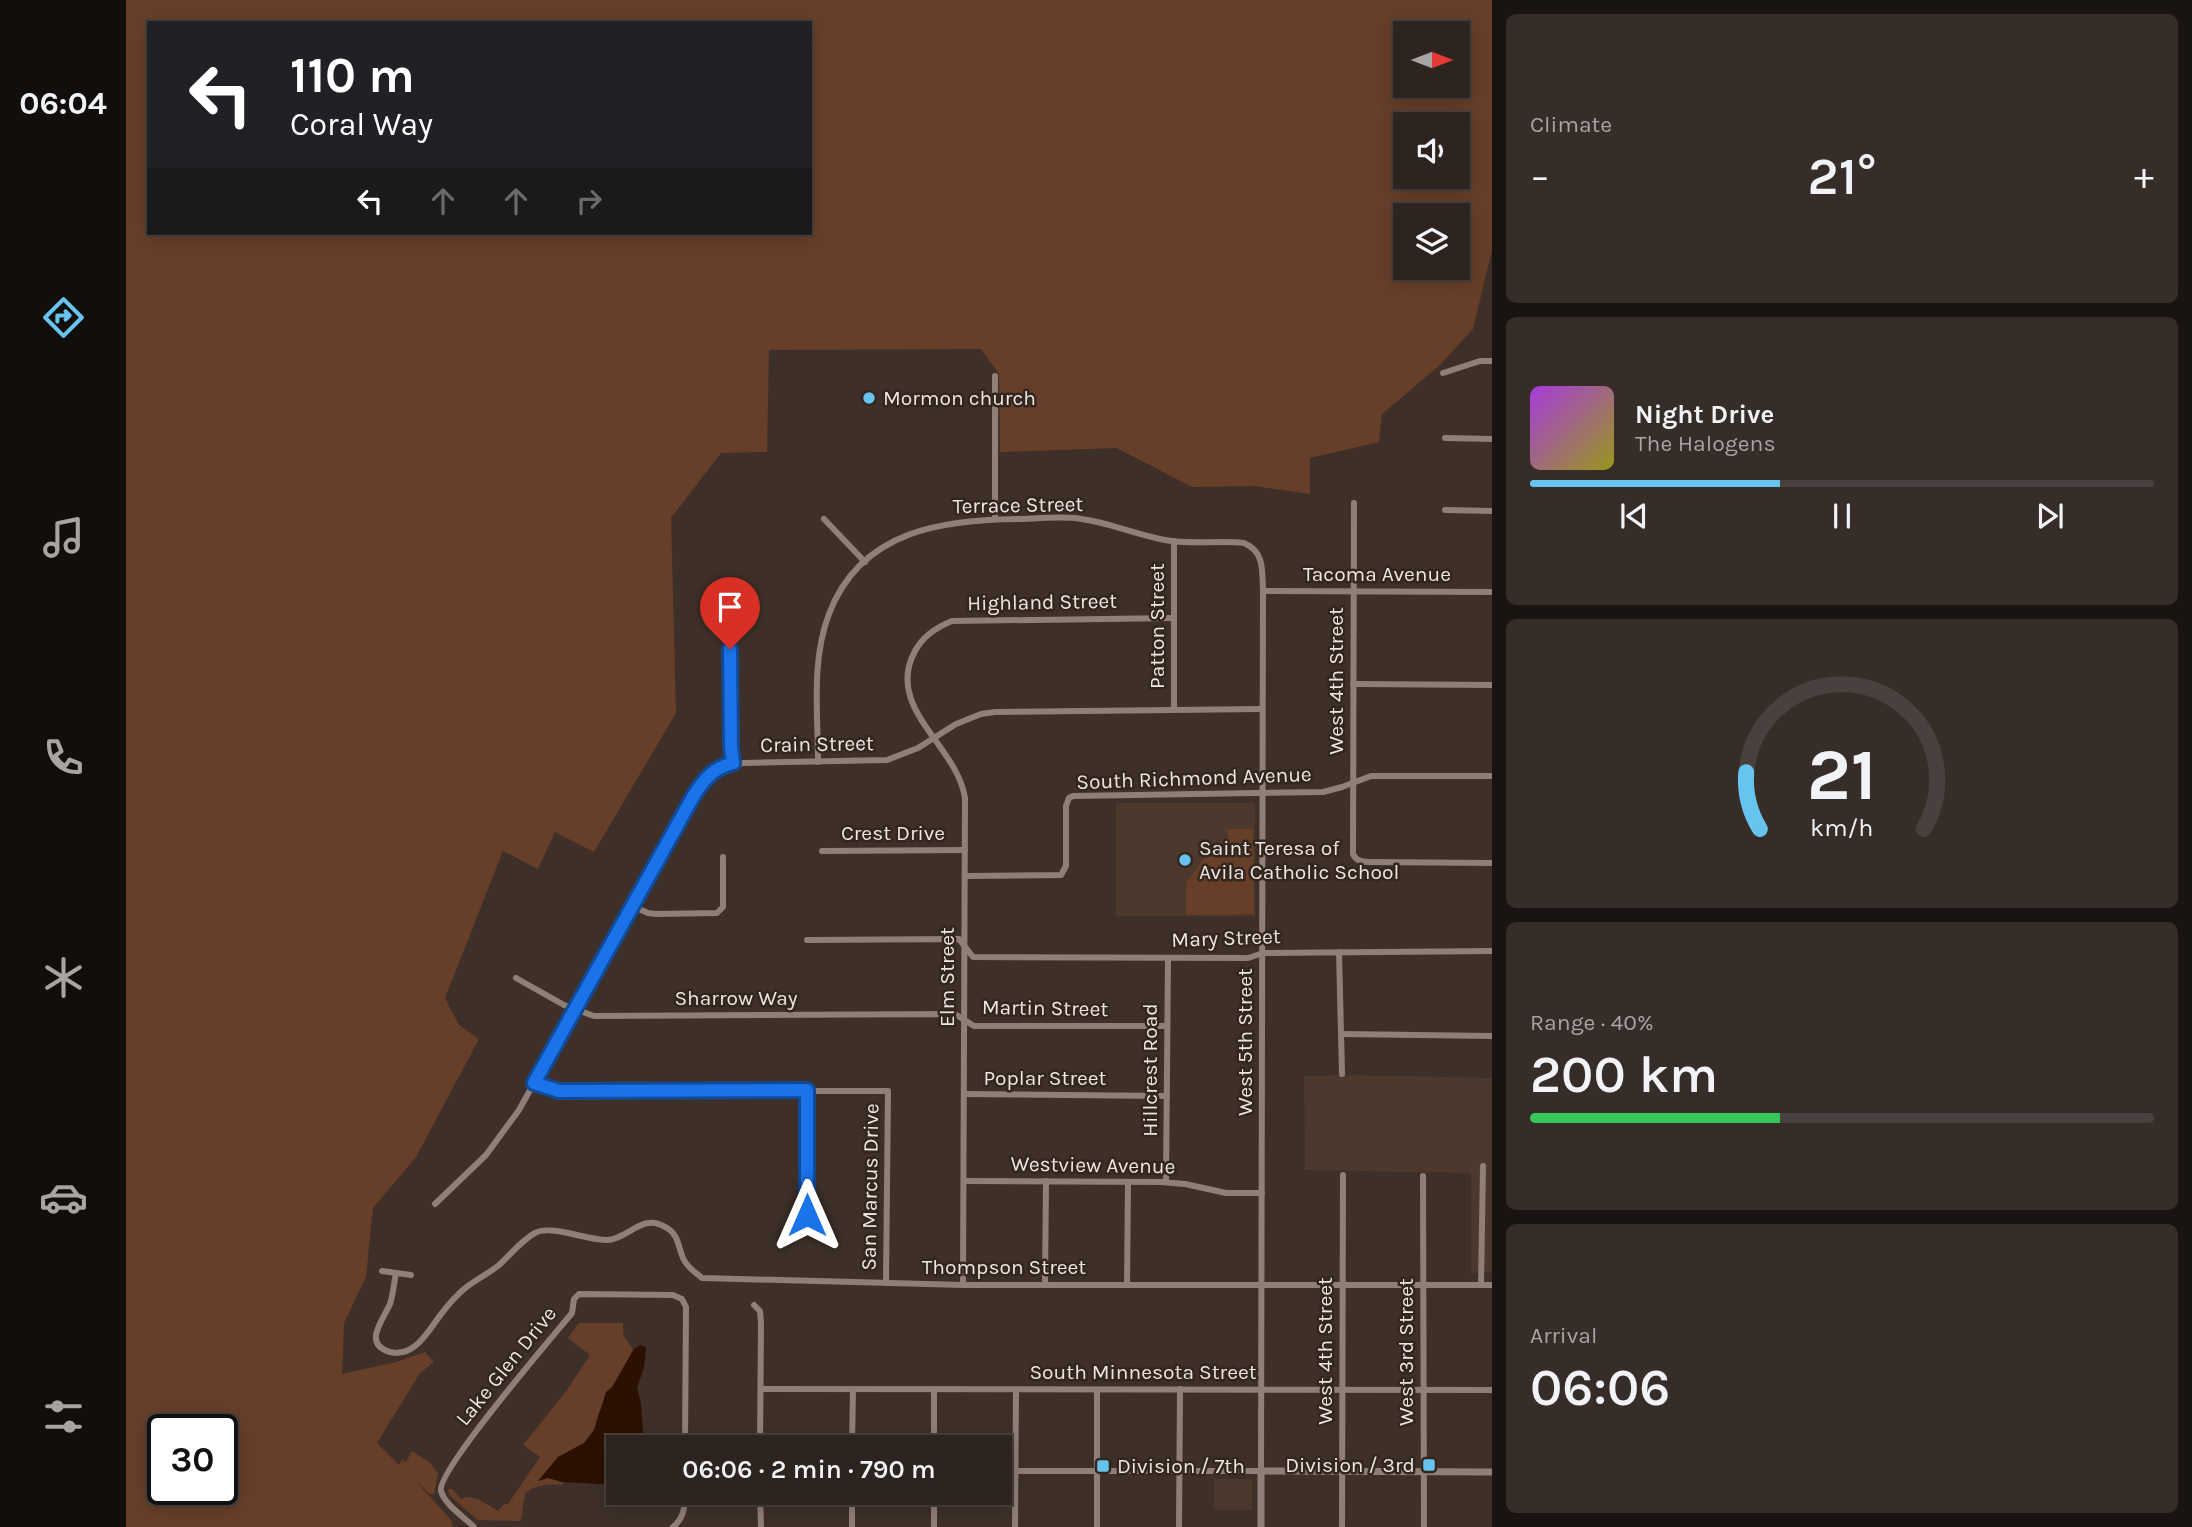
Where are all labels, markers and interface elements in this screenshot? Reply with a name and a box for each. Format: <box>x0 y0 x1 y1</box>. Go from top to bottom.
north arrow <box>1393 21 1470 98</box>
map controls <box>1393 21 1470 280</box>
text: 110 m <box>290 47 415 104</box>
icon: left <box>175 49 266 140</box>
text: 06:04 <box>19 85 107 122</box>
text: Coral Way <box>290 106 433 143</box>
text: Climate <box>1530 111 1612 138</box>
button: sound <box>1393 112 1470 189</box>
text: 21° <box>1808 146 1876 207</box>
text: − <box>1530 154 1550 199</box>
text: + <box>2134 154 2154 199</box>
icon: left <box>351 182 389 220</box>
icon: ahead <box>424 182 462 220</box>
icon: ahead <box>497 182 535 220</box>
icon: right <box>570 182 608 220</box>
button: layers <box>1393 203 1470 280</box>
icon: directions <box>39 293 88 342</box>
place label: Mormon church <box>883 386 1036 410</box>
marker: Mormon church <box>861 390 877 406</box>
text: Night Drive <box>1635 399 1774 430</box>
text: The Halogens <box>1635 430 1775 457</box>
street label: Terrace Street <box>952 492 1084 518</box>
icon: previous <box>1615 497 1653 535</box>
icon: pause <box>1823 497 1861 535</box>
icon: next <box>2031 497 2069 535</box>
icon: music <box>39 513 88 562</box>
street label: Tacoma Avenue <box>1303 562 1451 586</box>
street label: Patton Street <box>1145 563 1169 689</box>
pin <box>700 577 760 649</box>
icon: arrive <box>711 588 749 626</box>
street label: Highland Street <box>967 589 1117 615</box>
street label: West 4th Street <box>1324 607 1348 755</box>
street label: Crain Street <box>760 731 874 757</box>
icon: phone <box>39 733 88 782</box>
text: 21 <box>1807 733 1877 818</box>
street label: South Richmond Avenue <box>1076 762 1312 794</box>
text: km/h <box>1810 813 1874 842</box>
street label: Crest Drive <box>841 821 945 845</box>
place label: Saint Teresa of Avila Catholic School <box>1199 836 1399 884</box>
marker: Saint Teresa of Avila Catholic School <box>1177 852 1193 868</box>
street label: Mary Street <box>1171 924 1281 952</box>
street label: Elm Street <box>935 927 959 1027</box>
icon: climate <box>39 953 88 1002</box>
street label: West 5th Street <box>1233 968 1257 1116</box>
street label: Sharrow Way <box>674 986 798 1010</box>
street label: Martin Street <box>982 995 1108 1021</box>
street label: Hillcrest Road <box>1138 1003 1162 1137</box>
text: Range · 40% <box>1530 1009 1654 1036</box>
text: 200 km <box>1530 1044 1718 1105</box>
street label: Poplar Street <box>983 1066 1107 1090</box>
street label: San Marcus Drive <box>857 1103 883 1271</box>
street label: Westview Avenue <box>1010 1152 1176 1178</box>
icon: car <box>39 1173 88 1222</box>
position arrow <box>770 1178 844 1252</box>
street label: Thompson Street <box>922 1255 1086 1279</box>
street label: West 4th Street <box>1313 1277 1337 1425</box>
street label: West 3rd Street <box>1394 1278 1418 1426</box>
street label: Lake Glen Drive <box>451 1302 561 1430</box>
text: Arrival <box>1530 1322 1597 1349</box>
text: 06:06 <box>1530 1357 1670 1418</box>
street label: South Minnesota Street <box>1029 1360 1257 1384</box>
icon: filters <box>39 1392 88 1441</box>
speed limit sign: 30 <box>147 1414 238 1505</box>
place label: Division / 3rd <box>1285 1453 1415 1477</box>
text: 06:06 · 2 min · 790 m <box>682 1454 936 1485</box>
place label: Division / 7th <box>1117 1454 1245 1478</box>
marker: Division / 3rd <box>1421 1457 1437 1473</box>
marker: Division / 7th <box>1095 1458 1111 1474</box>

